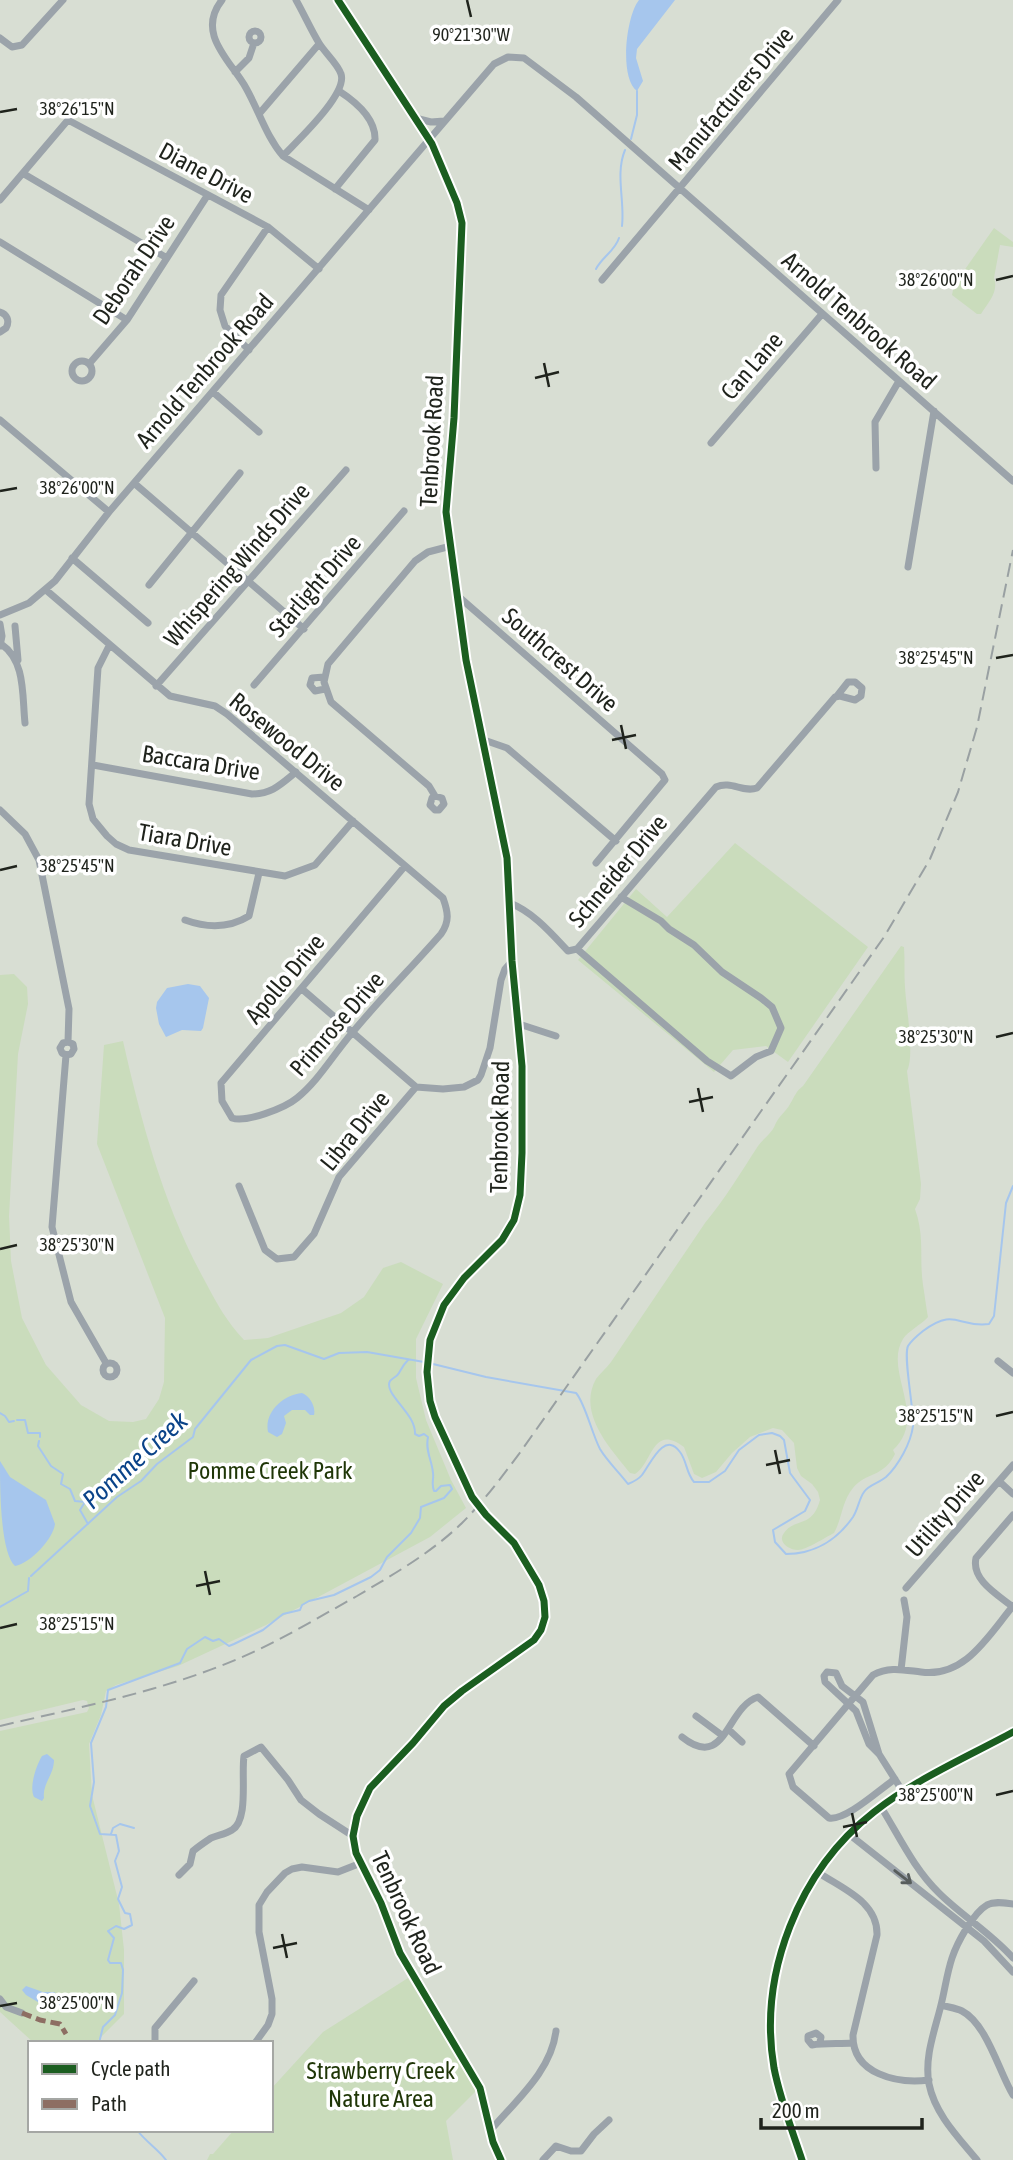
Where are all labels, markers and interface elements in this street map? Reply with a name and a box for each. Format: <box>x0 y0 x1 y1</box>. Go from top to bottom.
street label: Manufacturers Drive <box>663 21 799 176</box>
text: 90°21'30"W <box>432 24 510 45</box>
text: 38°26'15"N <box>39 98 115 119</box>
street label: Diane Drive <box>155 137 258 209</box>
street label: Deborah Drive <box>87 210 180 330</box>
street label: Arnold Tenbrook Road <box>777 247 942 395</box>
text: 38°26'00"N <box>898 269 974 290</box>
street label: Arnold Tenbrook Road <box>131 288 279 453</box>
street label: Can Lane <box>715 327 788 405</box>
street label: Tenbrook Road <box>415 374 448 508</box>
text: 38°26'00"N <box>39 477 115 498</box>
street label: Whispering Winds Drive <box>158 478 315 652</box>
street label: Starlight Drive <box>263 529 366 642</box>
street label: Southcrest Drive <box>497 602 623 717</box>
text: 38°25'45"N <box>898 647 974 668</box>
street label: Rosewood Drive <box>224 687 350 796</box>
street label: Baccara Drive <box>140 740 262 785</box>
street label: Schneider Drive <box>563 809 672 932</box>
street label: Tiara Drive <box>136 818 234 861</box>
text: 38°25'45"N <box>39 855 115 876</box>
street label: Apollo Drive <box>240 929 330 1029</box>
street label: Primrose Drive <box>284 966 389 1081</box>
text: 38°25'30"N <box>898 1026 974 1047</box>
street label: Tenbrook Road <box>485 1061 514 1193</box>
street label: Libra Drive <box>315 1086 395 1176</box>
text: 38°25'30"N <box>39 1234 115 1255</box>
water label: Pomme Creek <box>76 1405 194 1515</box>
text: 38°25'15"N <box>898 1405 974 1426</box>
park label: Pomme Creek Park <box>187 1457 353 1484</box>
street label: Utility Drive <box>900 1465 989 1562</box>
text: 38°25'15"N <box>39 1613 115 1634</box>
text: 38°25'00"N <box>898 1784 974 1805</box>
street label: Tenbrook Road <box>366 1847 447 1978</box>
one-way arrow <box>893 1870 912 1885</box>
text: 38°25'00"N <box>39 1992 115 2013</box>
legend <box>28 2041 273 2132</box>
text: Cycle path <box>91 2056 170 2080</box>
park label: Strawberry Creek Nature Area <box>307 2057 456 2112</box>
scale bar <box>761 2086 922 2130</box>
text: Path <box>91 2091 127 2115</box>
text: 200 m <box>772 2098 820 2122</box>

